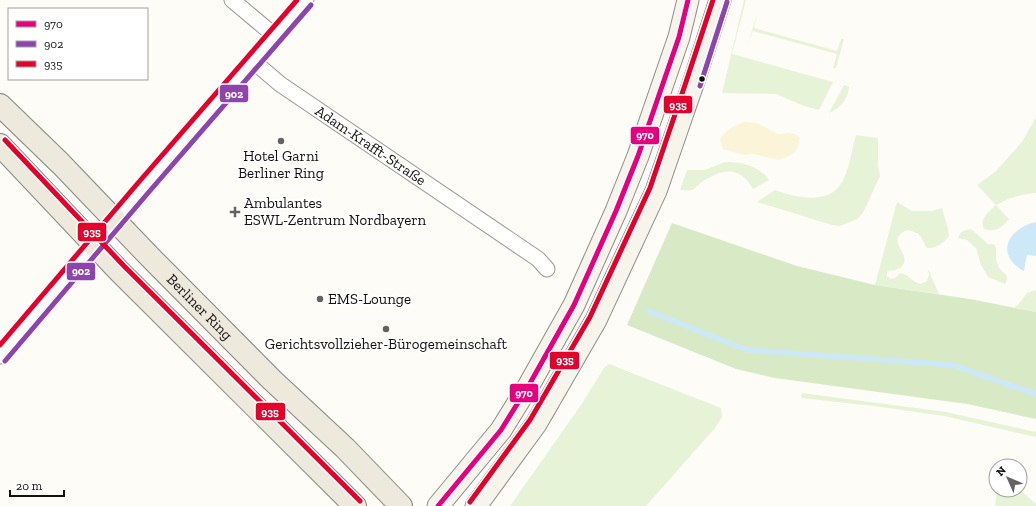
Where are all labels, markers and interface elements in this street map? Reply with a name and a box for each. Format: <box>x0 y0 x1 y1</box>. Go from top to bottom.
legend <box>8 8 148 80</box>
text: 970 <box>44 17 63 31</box>
text: 902 <box>44 37 63 51</box>
text: 935 <box>44 57 62 71</box>
unlabelled marker <box>697 74 707 84</box>
line badge: 902 <box>219 84 249 103</box>
text: 902 <box>225 88 243 101</box>
line badge: 935 <box>663 95 693 114</box>
text: 935 <box>669 99 687 112</box>
street label: Adam-Krafft-Straße <box>312 102 429 189</box>
line badge: 970 <box>630 126 660 145</box>
text: 970 <box>636 129 654 142</box>
marker: Hotel Garni Berliner Ring <box>276 136 286 146</box>
place label: Hotel Garni Berliner Ring <box>238 147 324 182</box>
place label: Ambulantes ESWL-Zentrum Nordbayern <box>244 194 426 229</box>
marker: Ambulantes ESWL-Zentrum Nordbayern <box>229 206 241 218</box>
line badge: 935 <box>77 222 107 242</box>
text: 935 <box>83 226 101 239</box>
line badge: 902 <box>66 262 96 281</box>
text: 902 <box>72 265 90 278</box>
street label: Berliner Ring <box>163 270 236 344</box>
place label: EMS-Lounge <box>328 290 411 308</box>
marker: EMS-Lounge <box>315 294 325 304</box>
marker: Gerichtsvollzieher-Bürogemeinschaft <box>381 324 391 334</box>
place label: Gerichtsvollzieher-Bürogemeinschaft <box>265 335 508 353</box>
line badge: 935 <box>549 351 580 370</box>
text: 935 <box>556 354 574 367</box>
line badge: 970 <box>509 383 539 403</box>
text: 970 <box>515 387 533 400</box>
line badge: 935 <box>255 402 286 421</box>
text: 935 <box>261 406 279 419</box>
north arrow <box>988 458 1028 498</box>
text: N <box>994 463 1009 479</box>
scale bar <box>10 472 64 498</box>
text: 20 m <box>16 479 43 493</box>

